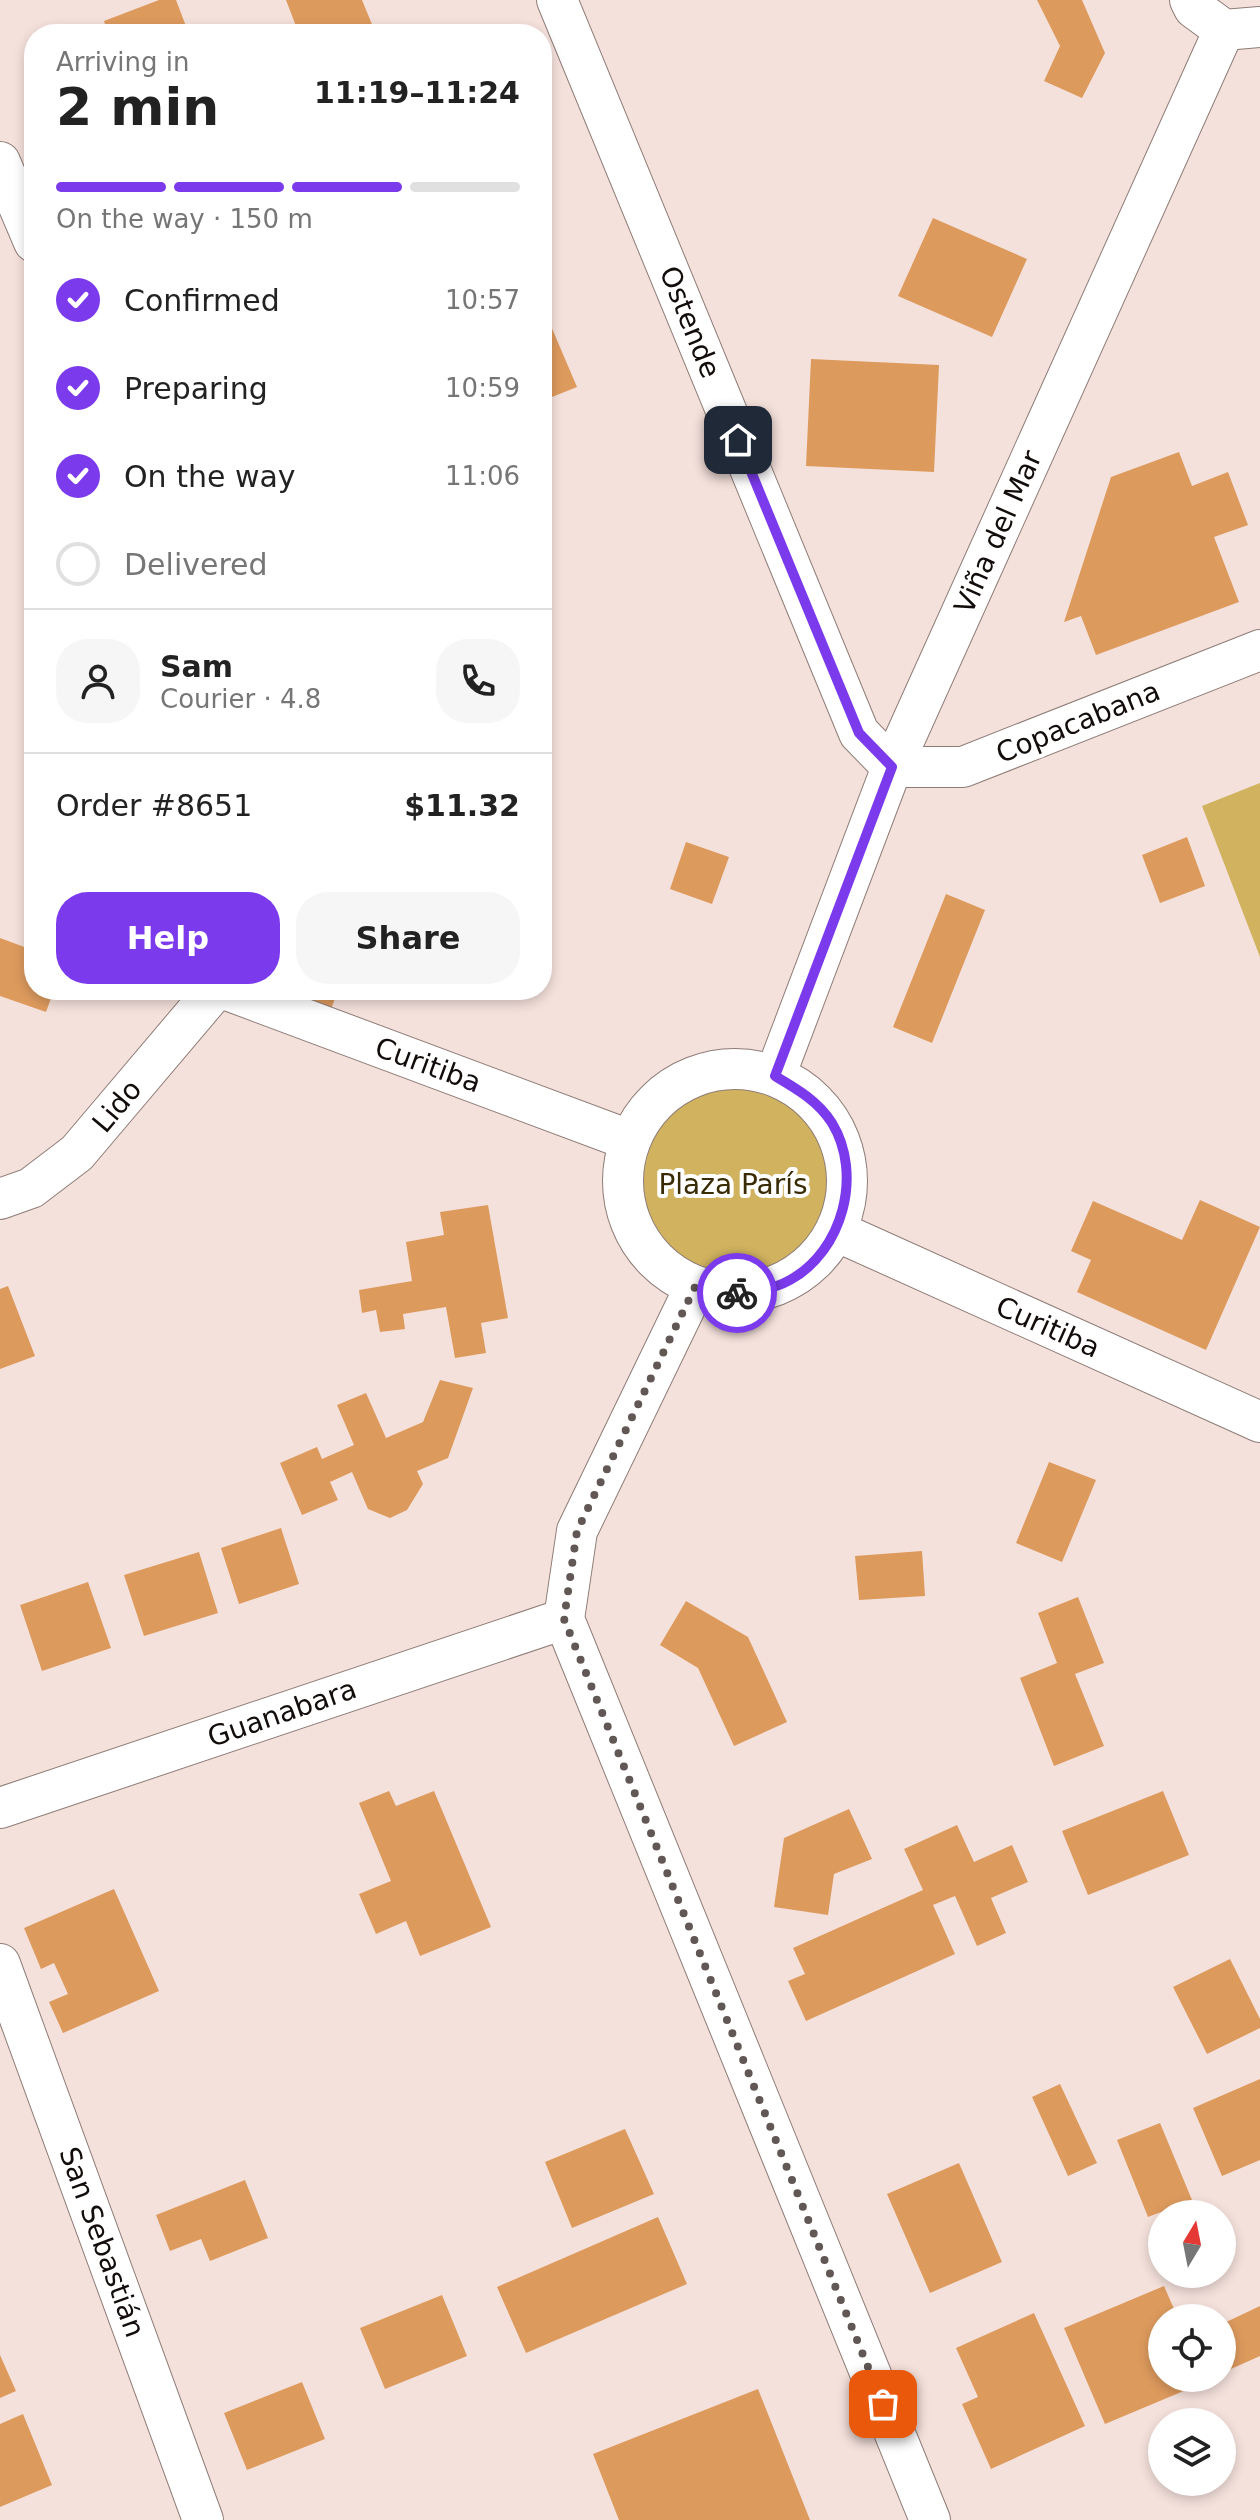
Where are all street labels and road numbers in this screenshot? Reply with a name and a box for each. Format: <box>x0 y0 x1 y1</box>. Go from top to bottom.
street label: Ostende <box>653 261 727 383</box>
street label: Viña del Mar <box>947 445 1049 618</box>
street label: Copacabana <box>991 674 1165 770</box>
street label: Curitiba <box>371 1031 485 1099</box>
street label: Lido <box>86 1073 148 1139</box>
street label: Curitiba <box>991 1289 1105 1365</box>
street label: Guanabara <box>203 1672 361 1754</box>
street label: San Sebastián <box>52 2142 152 2342</box>

